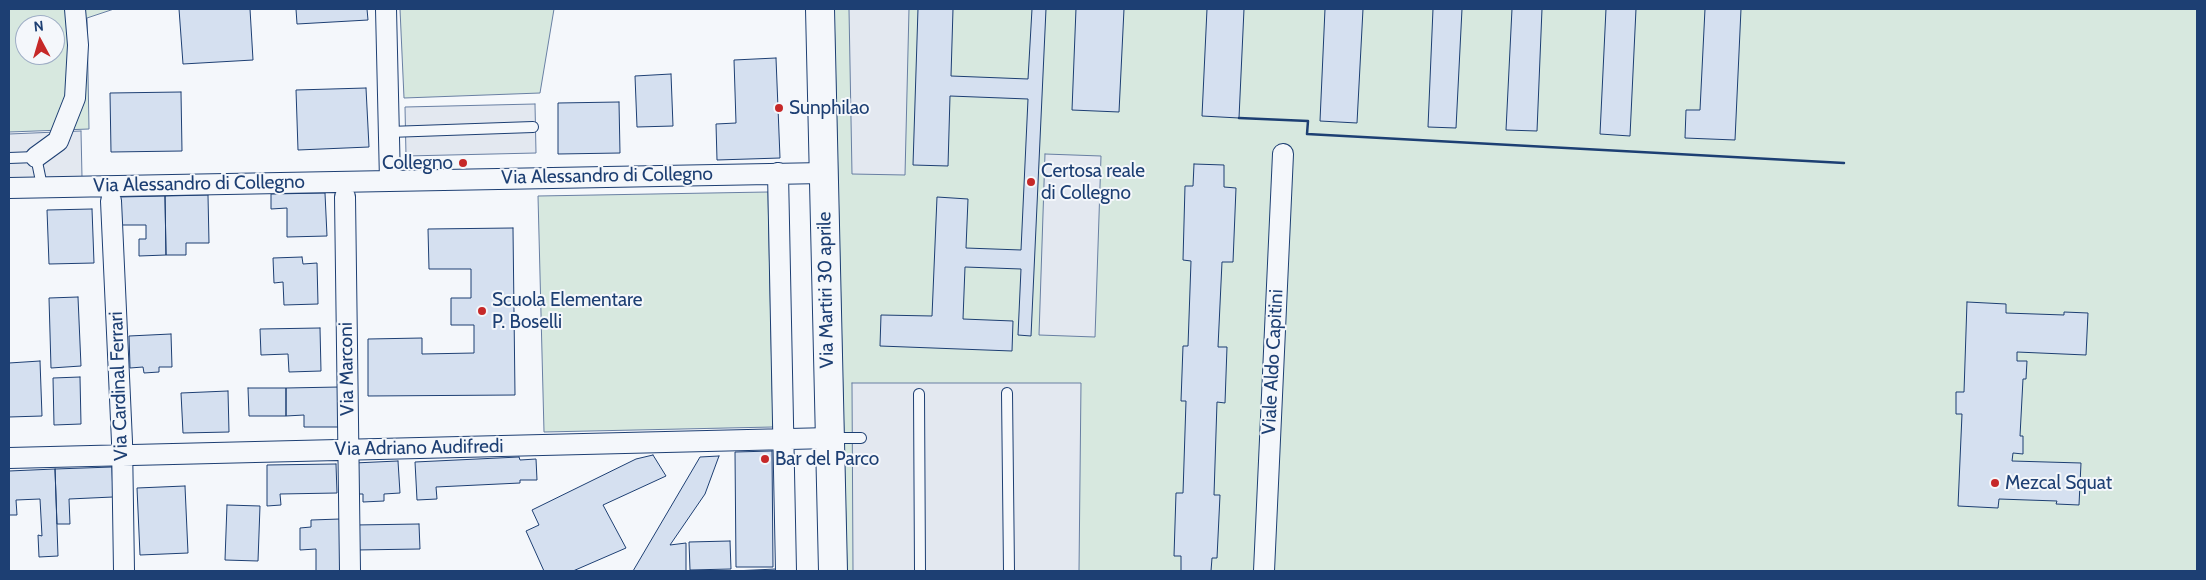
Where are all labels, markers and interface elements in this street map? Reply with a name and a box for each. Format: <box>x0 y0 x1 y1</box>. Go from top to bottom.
north arrow <box>15 15 65 65</box>
text: N <box>33 17 44 36</box>
place label: Sunphilao <box>789 97 870 119</box>
marker: Sunphilao <box>773 102 785 114</box>
place label: Collegno <box>382 152 453 174</box>
marker: Collegno <box>457 157 469 169</box>
place label: Certosa reale di Collegno <box>1041 160 1145 204</box>
street label: Via Alessandro di Collegno <box>501 163 713 189</box>
street label: Via Alessandro di Collegno <box>93 171 305 197</box>
marker: Certosa reale di Collegno <box>1025 176 1037 188</box>
street label: Via Martiri 30 aprile <box>813 211 839 369</box>
place label: Scuola Elementare P. Boselli <box>492 289 643 333</box>
street label: Viale Aldo Capitini <box>1258 289 1288 435</box>
marker: Scuola Elementare P. Boselli <box>476 305 488 317</box>
street label: Via Cardinal Ferrari <box>105 311 133 461</box>
street label: Via Marconi <box>335 322 359 416</box>
street label: Via Adriano Audifredi <box>334 435 504 461</box>
place label: Bar del Parco <box>775 448 879 470</box>
marker: Bar del Parco <box>759 453 771 465</box>
place label: Mezcal Squat <box>2005 472 2112 494</box>
marker: Mezcal Squat <box>1989 477 2001 489</box>

